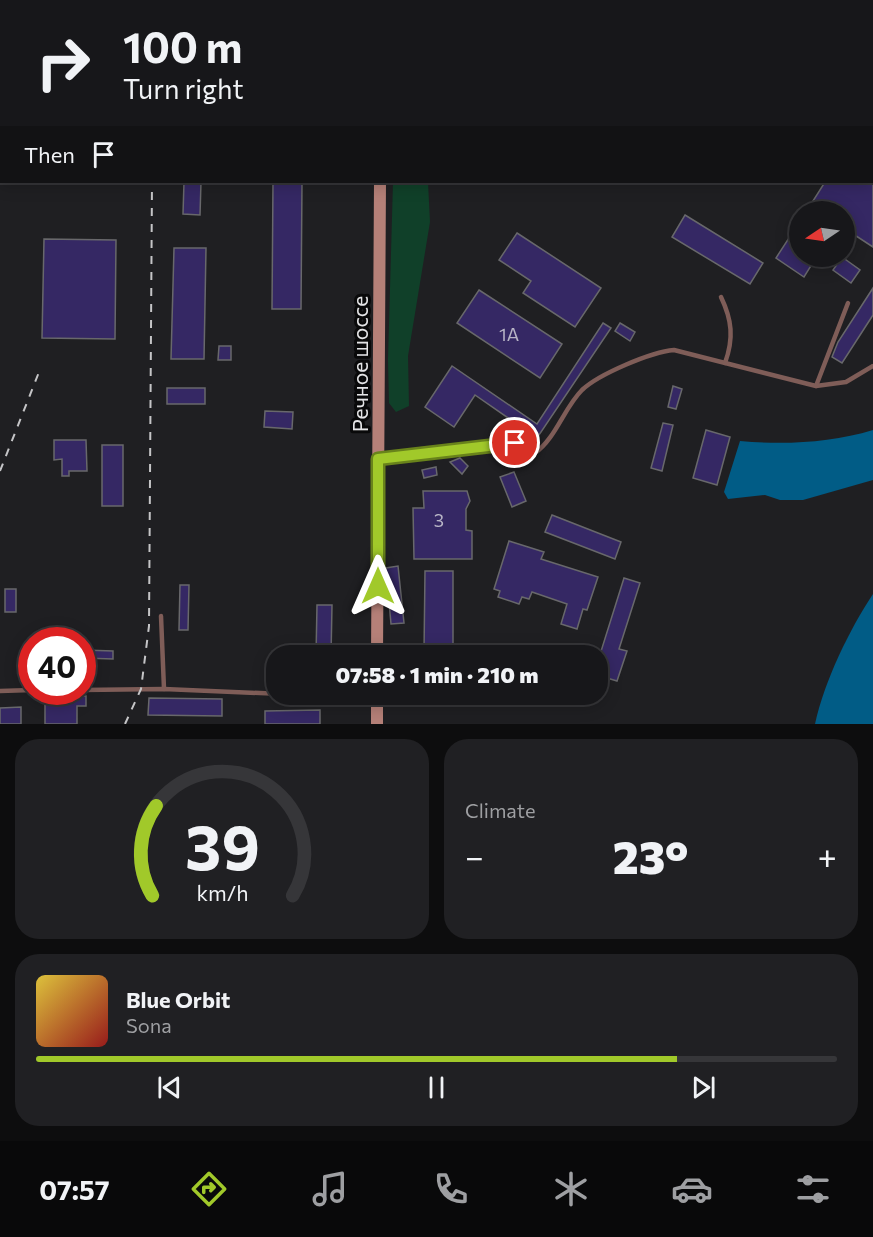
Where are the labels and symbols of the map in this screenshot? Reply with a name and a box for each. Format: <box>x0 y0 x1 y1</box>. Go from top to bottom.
north arrow <box>789 201 855 267</box>
street label: Речное шоссе <box>347 296 372 432</box>
house number: 1А <box>499 323 519 345</box>
pin <box>489 417 540 468</box>
house number: 3 <box>434 509 444 531</box>
position arrow <box>346 554 410 618</box>
speed limit sign: 40 <box>18 627 96 705</box>

